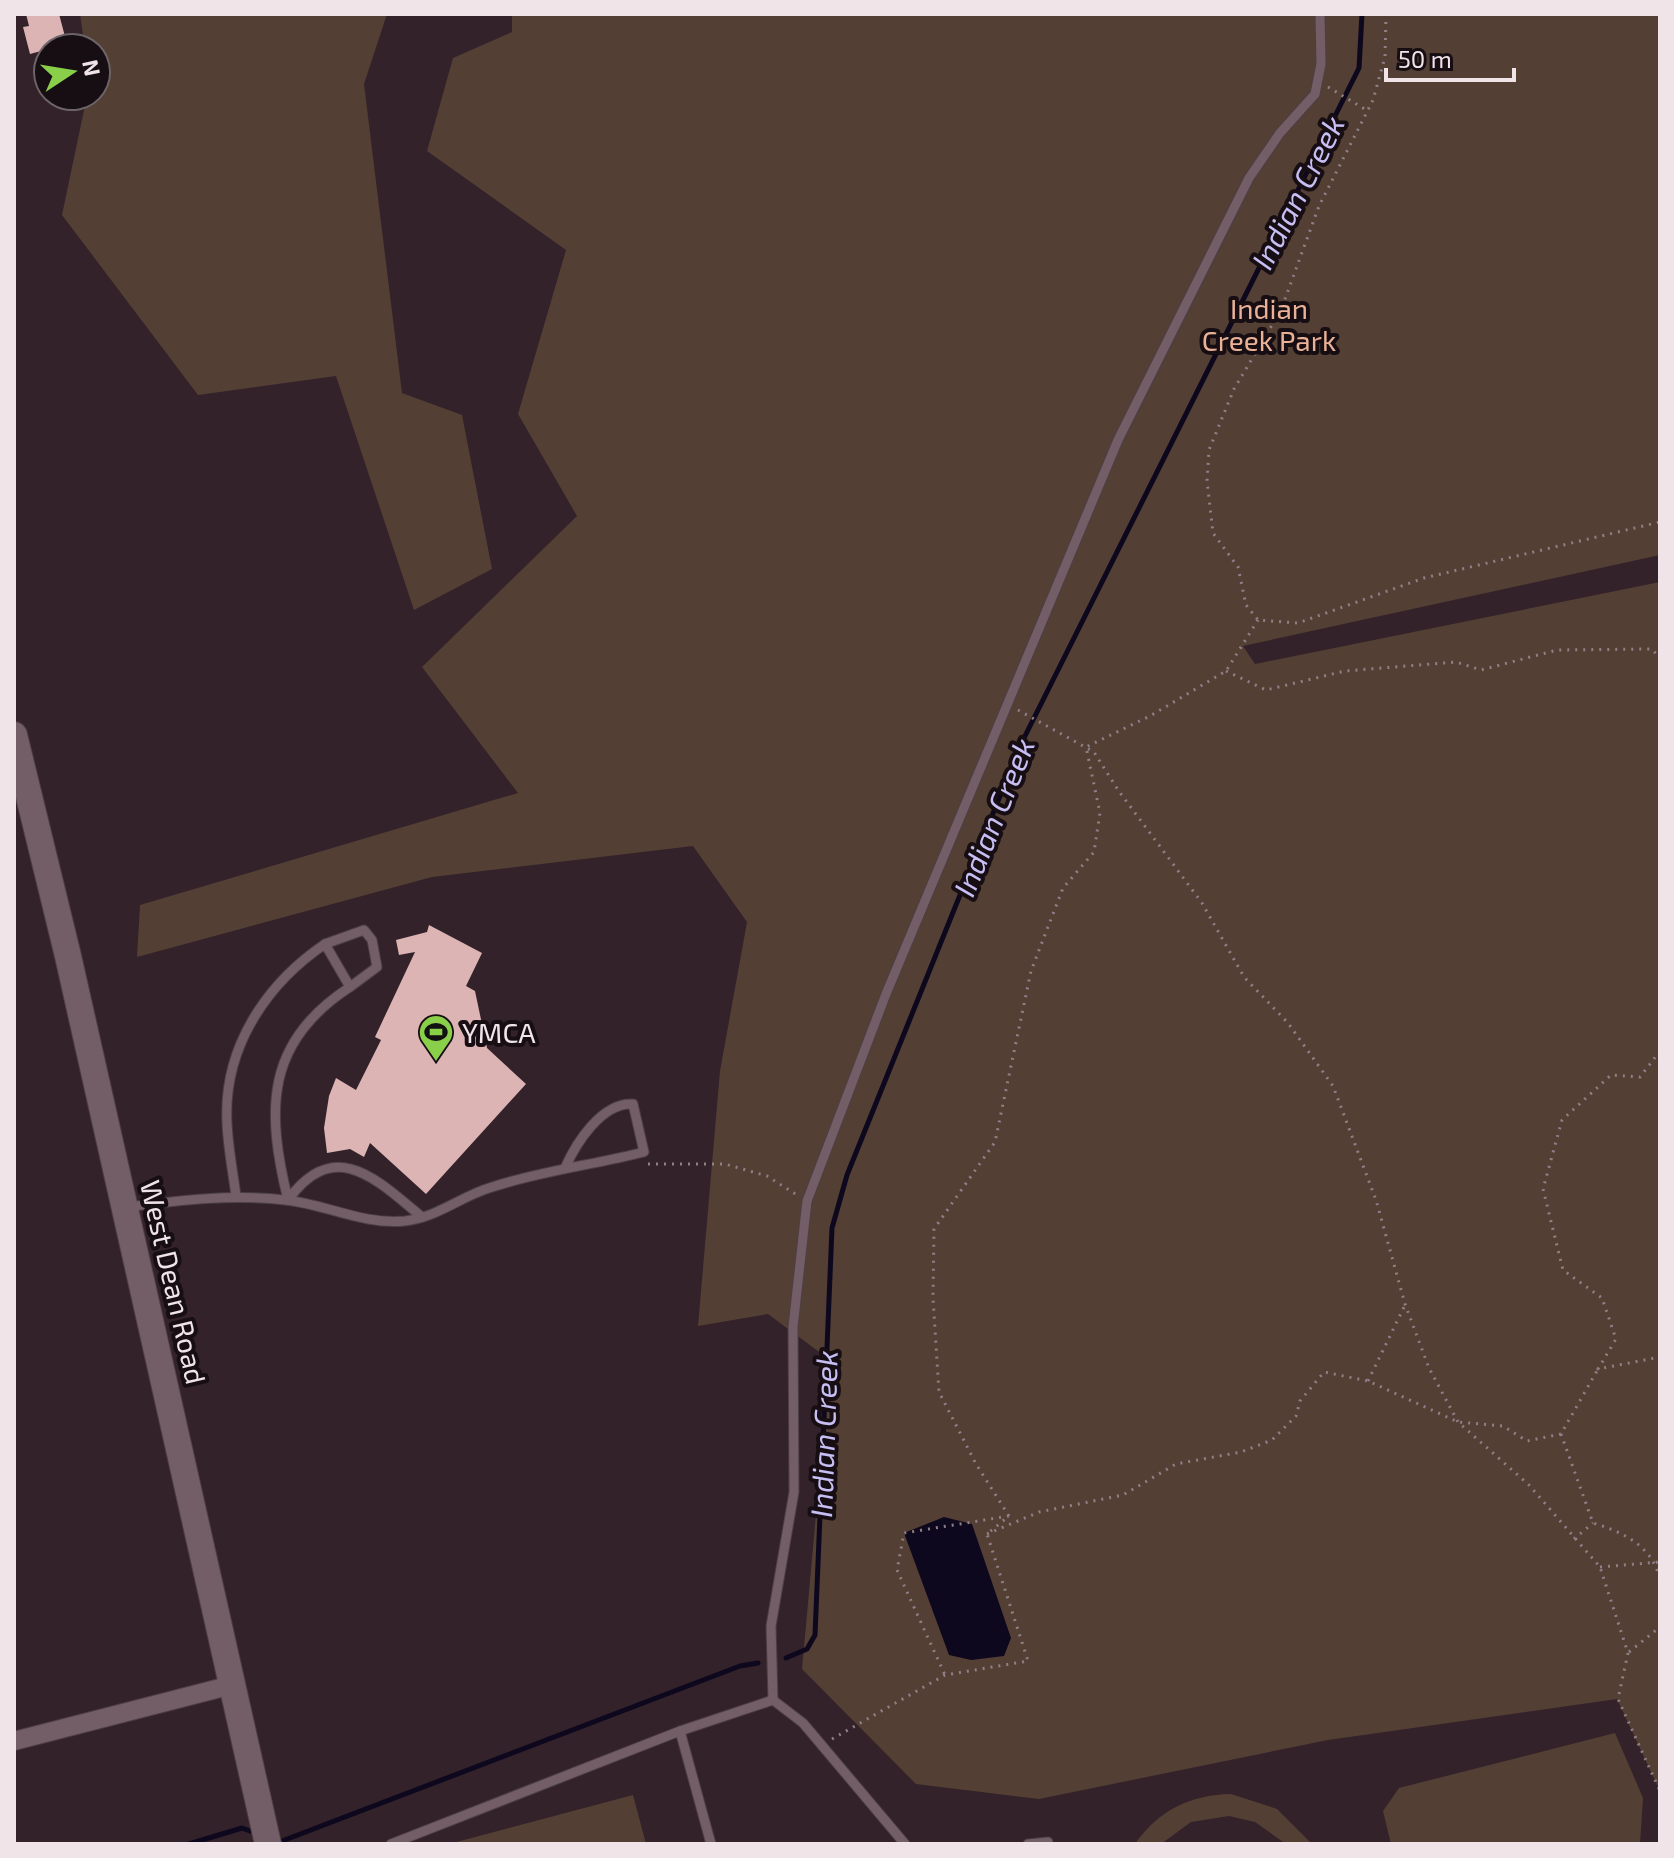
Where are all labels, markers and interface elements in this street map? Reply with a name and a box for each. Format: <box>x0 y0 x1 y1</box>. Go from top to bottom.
north arrow <box>32 32 112 112</box>
scale bar <box>1386 32 1514 82</box>
text: 50 m <box>1398 44 1452 73</box>
text: N <box>78 57 107 78</box>
water label: Indian Creek <box>1243 109 1351 275</box>
park label: Indian Creek Park <box>1202 291 1336 357</box>
water label: Indian Creek <box>945 733 1041 901</box>
sports icon: YMCA <box>417 1013 455 1063</box>
place label: YMCA <box>462 1015 536 1049</box>
street label: West Dean Road <box>134 1177 214 1387</box>
water label: Indian Creek <box>802 1350 844 1518</box>

